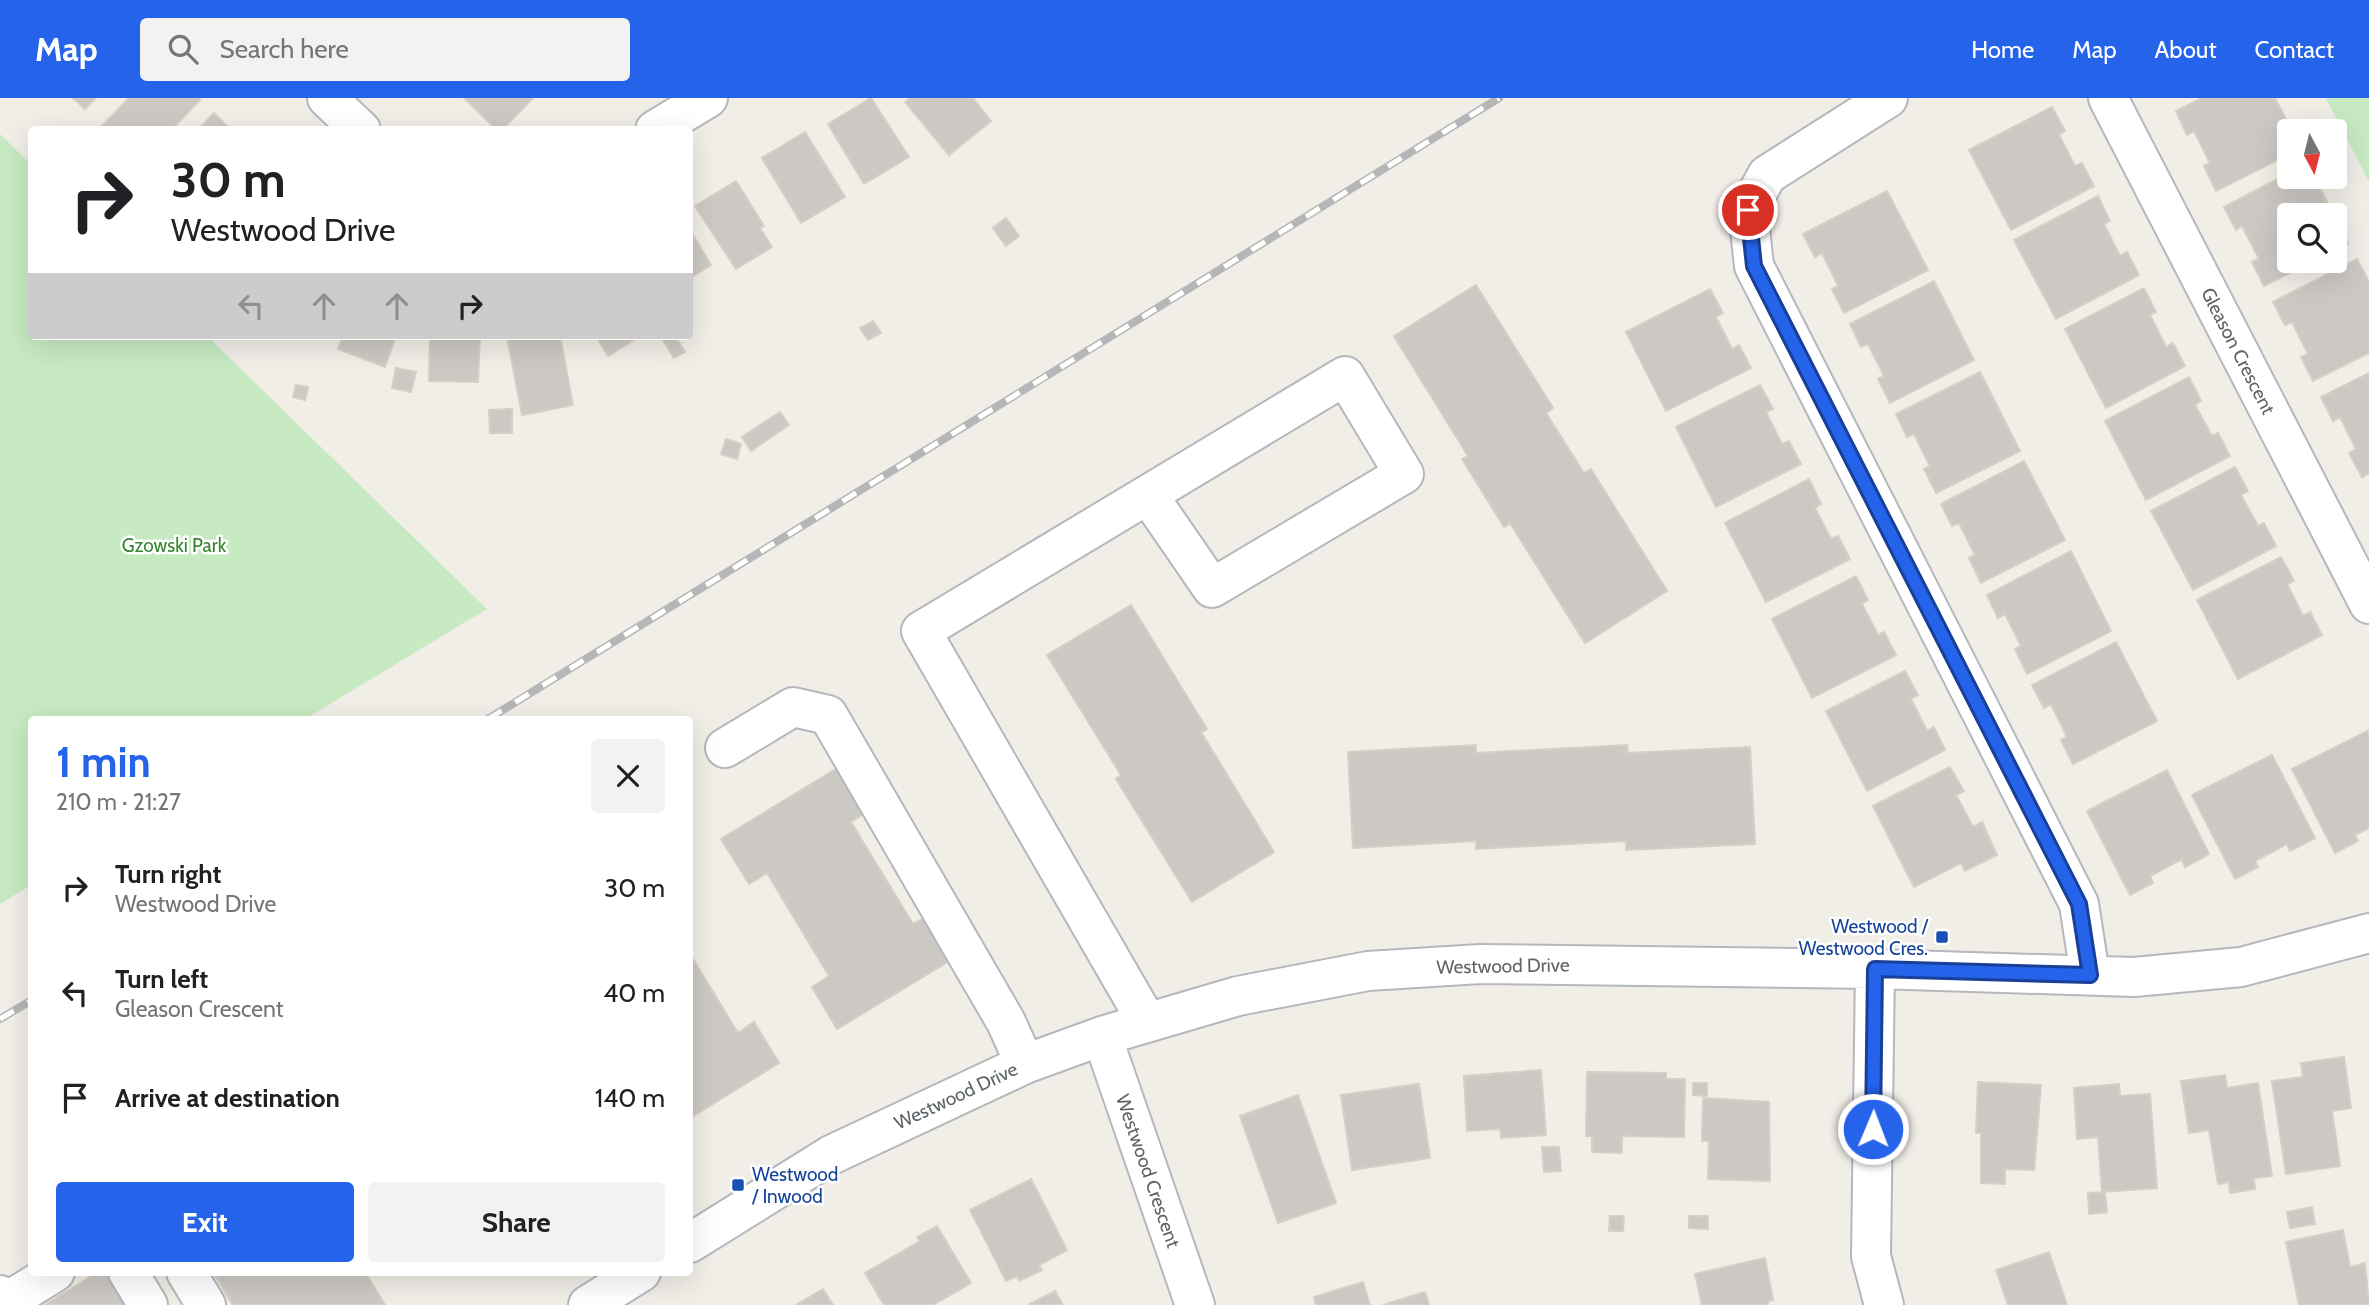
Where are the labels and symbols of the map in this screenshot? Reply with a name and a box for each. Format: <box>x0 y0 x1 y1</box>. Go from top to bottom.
north arrow <box>2277 119 2347 189</box>
pin <box>1718 180 1778 240</box>
street label: Gleason Crescent <box>2196 284 2280 419</box>
park label: Gzowski Park <box>122 534 227 557</box>
place label: Westwood / Westwood Cres. <box>1798 915 1929 960</box>
marker: Westwood / Westwood Cres. <box>1934 929 1950 945</box>
street label: Westwood Drive <box>1436 953 1570 979</box>
street label: Westwood Drive <box>891 1057 1021 1135</box>
street label: Westwood Crescent <box>1111 1091 1185 1251</box>
position arrow <box>1836 1092 1910 1166</box>
place label: Westwood / Inwood <box>751 1163 838 1208</box>
marker: Westwood / Inwood <box>730 1177 746 1193</box>

